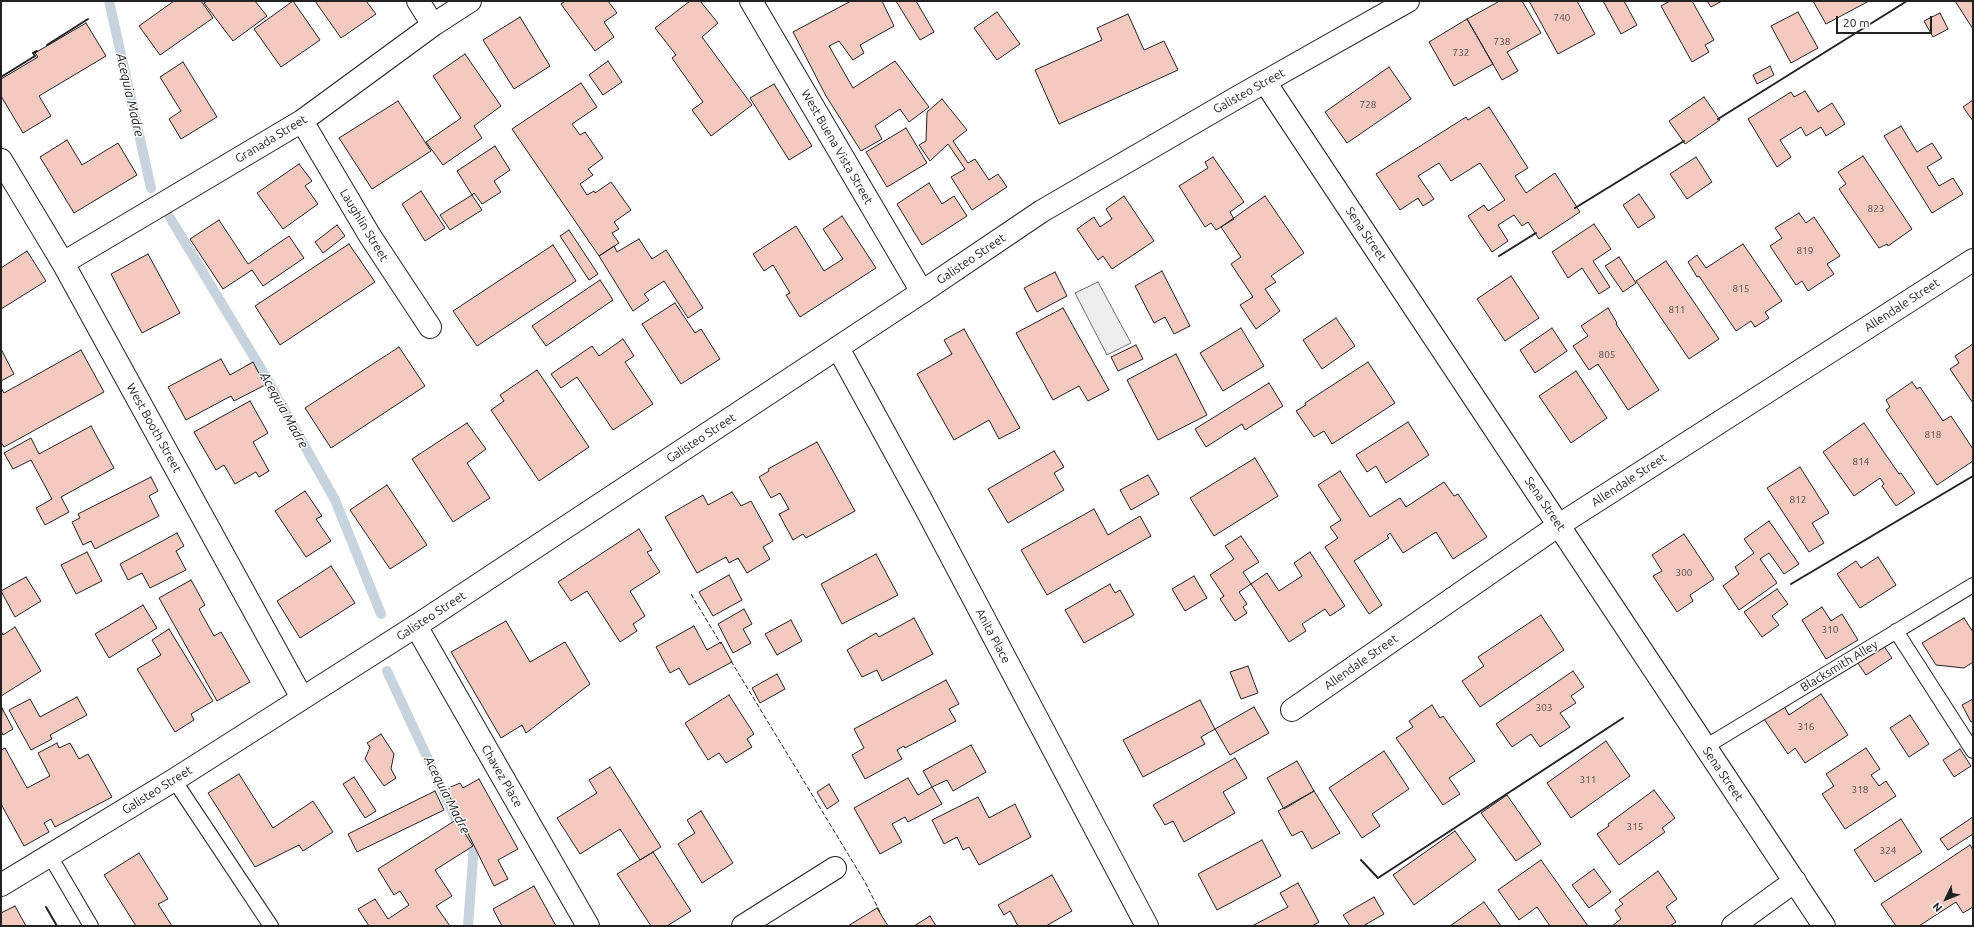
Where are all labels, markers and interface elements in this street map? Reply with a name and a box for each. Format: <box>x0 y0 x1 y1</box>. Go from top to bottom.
scale bar <box>1838 8 1934 34</box>
house number: 740 <box>1554 12 1570 24</box>
text: 20 m <box>1843 16 1870 29</box>
house number: 738 <box>1494 36 1510 48</box>
house number: 732 <box>1453 47 1469 59</box>
water label: Acequia Madre <box>113 52 147 138</box>
street label: Galisteo Street <box>1211 65 1287 117</box>
street label: West Buena Vista Street <box>798 87 876 207</box>
house number: 728 <box>1360 99 1376 111</box>
street label: Granada Street <box>233 112 309 166</box>
street label: Laughlin Street <box>337 186 391 264</box>
house number: 823 <box>1868 203 1884 215</box>
street label: Sena Street <box>1343 204 1389 264</box>
street label: Galisteo Street <box>934 231 1008 287</box>
house number: 819 <box>1797 245 1813 257</box>
street label: Allendale Street <box>1862 275 1942 335</box>
house number: 815 <box>1733 283 1749 295</box>
house number: 811 <box>1669 304 1685 316</box>
house number: 805 <box>1599 349 1615 361</box>
water label: Acequia Madre <box>257 369 311 451</box>
street label: West Booth Street <box>124 381 184 475</box>
street label: Galisteo Street <box>664 410 738 466</box>
house number: 818 <box>1925 429 1941 441</box>
street label: Allendale Street <box>1589 450 1669 510</box>
house number: 814 <box>1853 456 1869 468</box>
street label: Sena Street <box>1522 474 1568 534</box>
house number: 812 <box>1790 494 1806 506</box>
house number: 300 <box>1676 567 1692 579</box>
street label: Galisteo Street <box>394 588 468 644</box>
street label: Anita Place <box>973 606 1013 666</box>
house number: 310 <box>1822 624 1838 636</box>
street label: Allendale Street <box>1321 631 1401 693</box>
street label: Blacksmith Alley <box>1798 637 1880 695</box>
house number: 303 <box>1536 702 1552 714</box>
house number: 316 <box>1798 721 1814 733</box>
street label: Chavez Place <box>478 742 526 810</box>
street label: Sena Street <box>1700 744 1746 804</box>
water label: Acequia Madre <box>421 754 473 836</box>
street label: Galisteo Street <box>119 763 195 817</box>
house number: 311 <box>1580 774 1596 786</box>
house number: 318 <box>1852 784 1868 796</box>
house number: 315 <box>1627 821 1643 833</box>
house number: 324 <box>1880 845 1896 857</box>
north arrow <box>1926 879 1966 919</box>
text: N <box>1930 900 1944 914</box>

